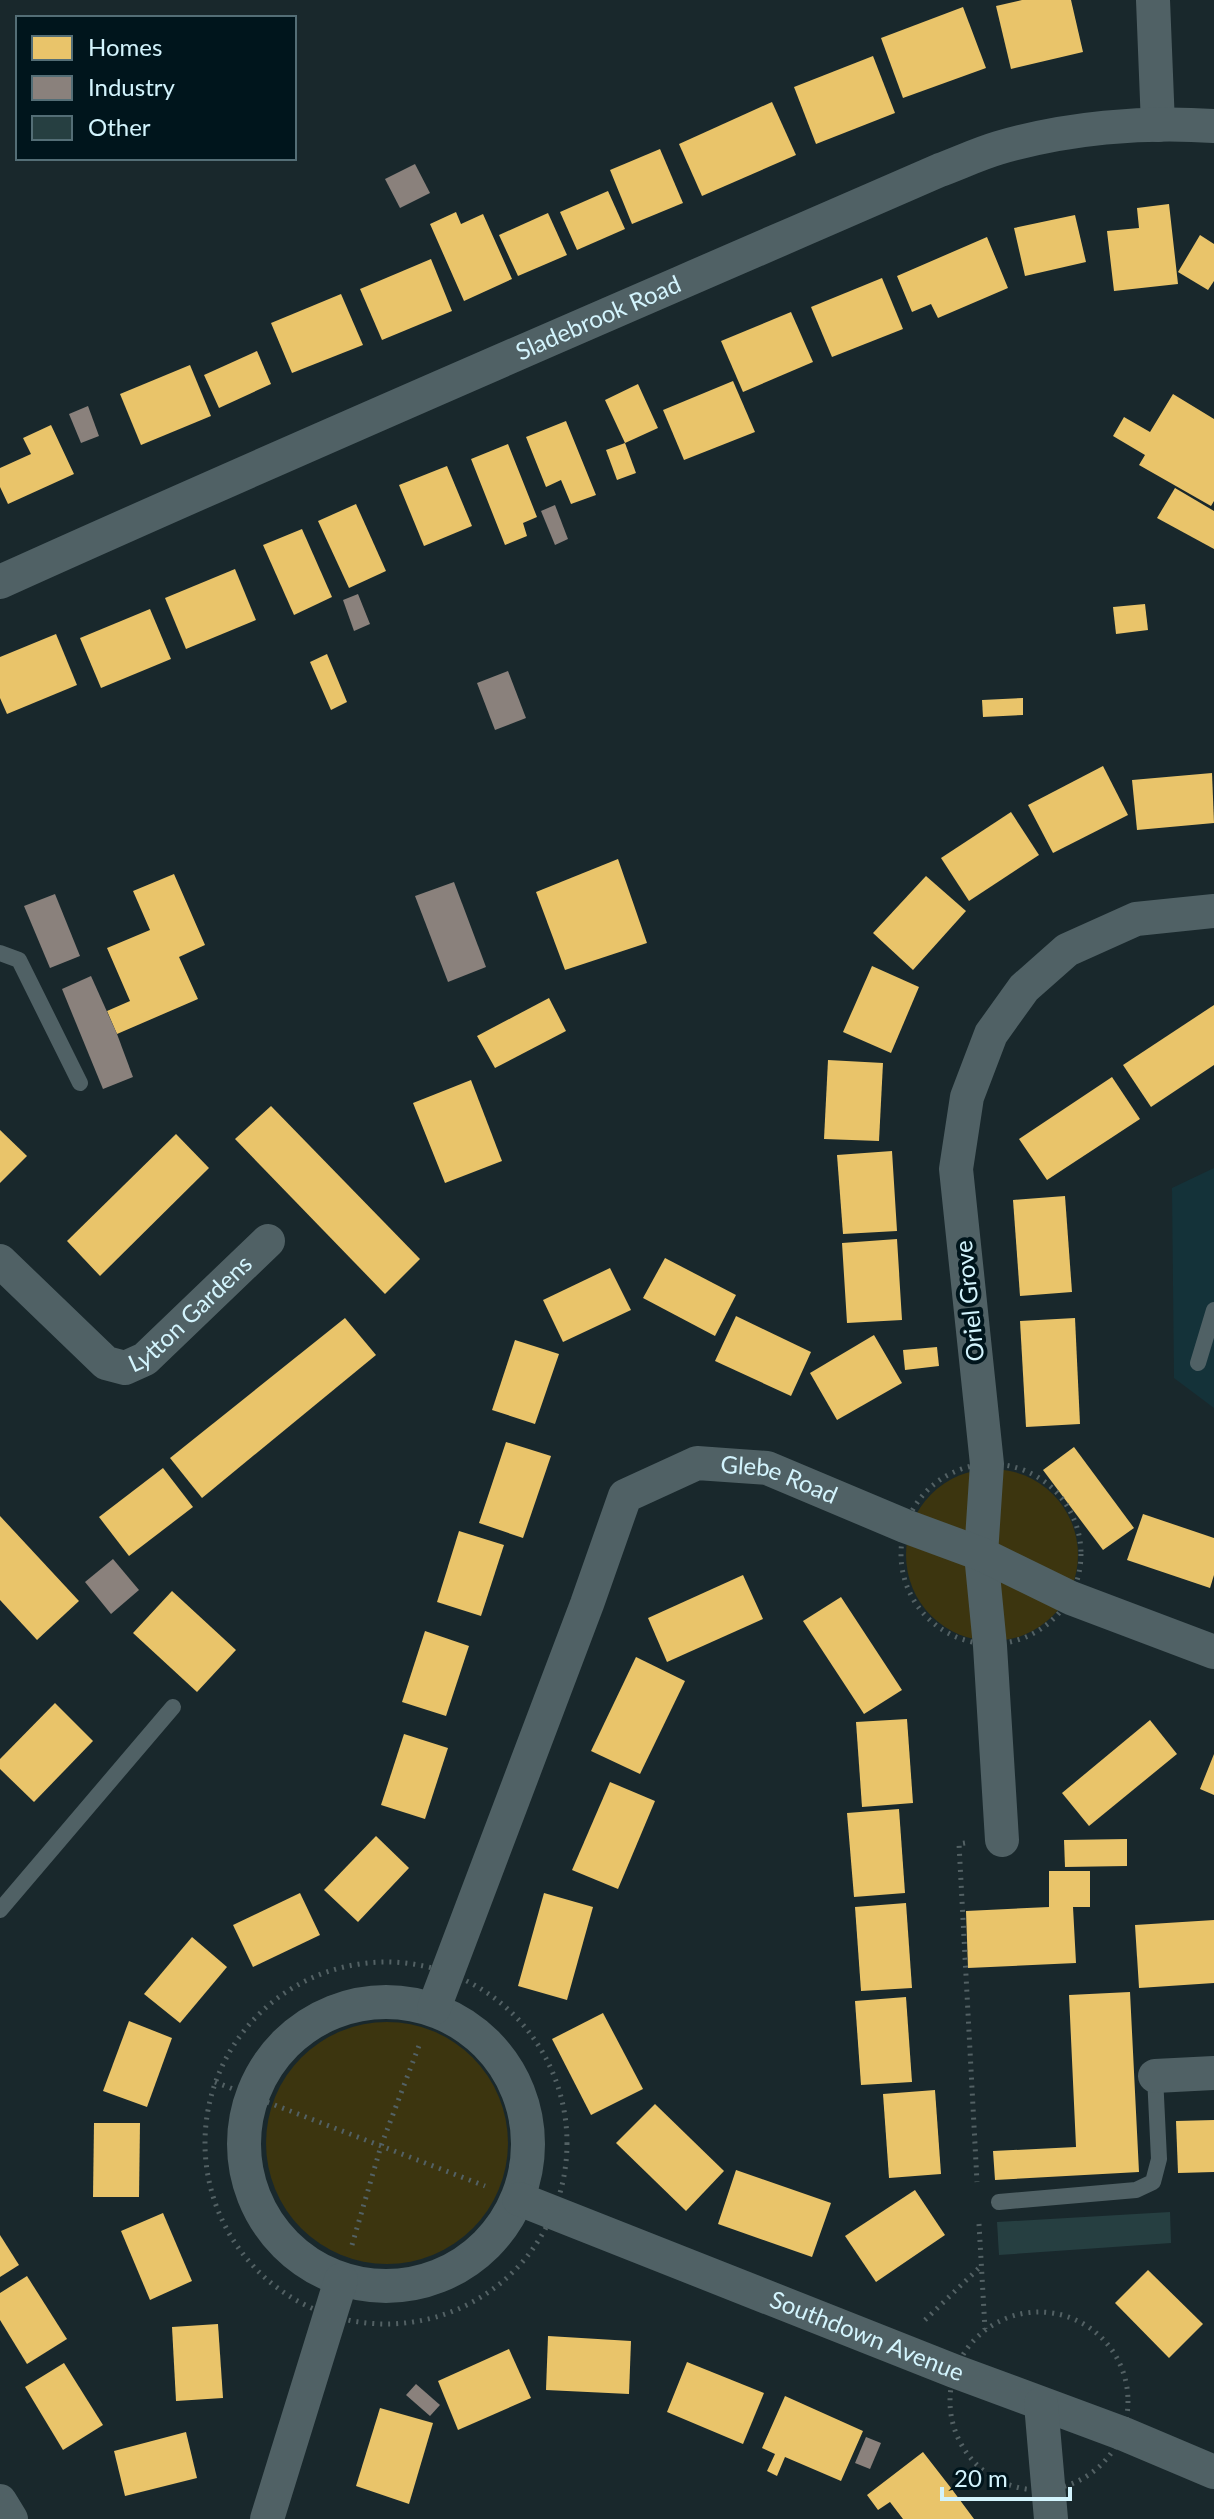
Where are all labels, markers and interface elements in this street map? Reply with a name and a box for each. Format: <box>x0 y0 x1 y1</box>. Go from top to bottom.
legend <box>16 16 296 160</box>
text: Homes <box>88 32 162 61</box>
text: Industry <box>88 72 175 101</box>
text: Other <box>88 112 151 141</box>
street label: Sladebrook Road <box>511 268 685 366</box>
street label: Oriel Grove <box>948 1239 989 1363</box>
street label: Lytton Gardens <box>123 1248 257 1378</box>
street label: Glebe Road <box>720 1449 842 1509</box>
street label: Southdown Avenue <box>766 2284 968 2386</box>
scale bar <box>942 2451 1070 2501</box>
text: 20 m <box>954 2463 1008 2492</box>

